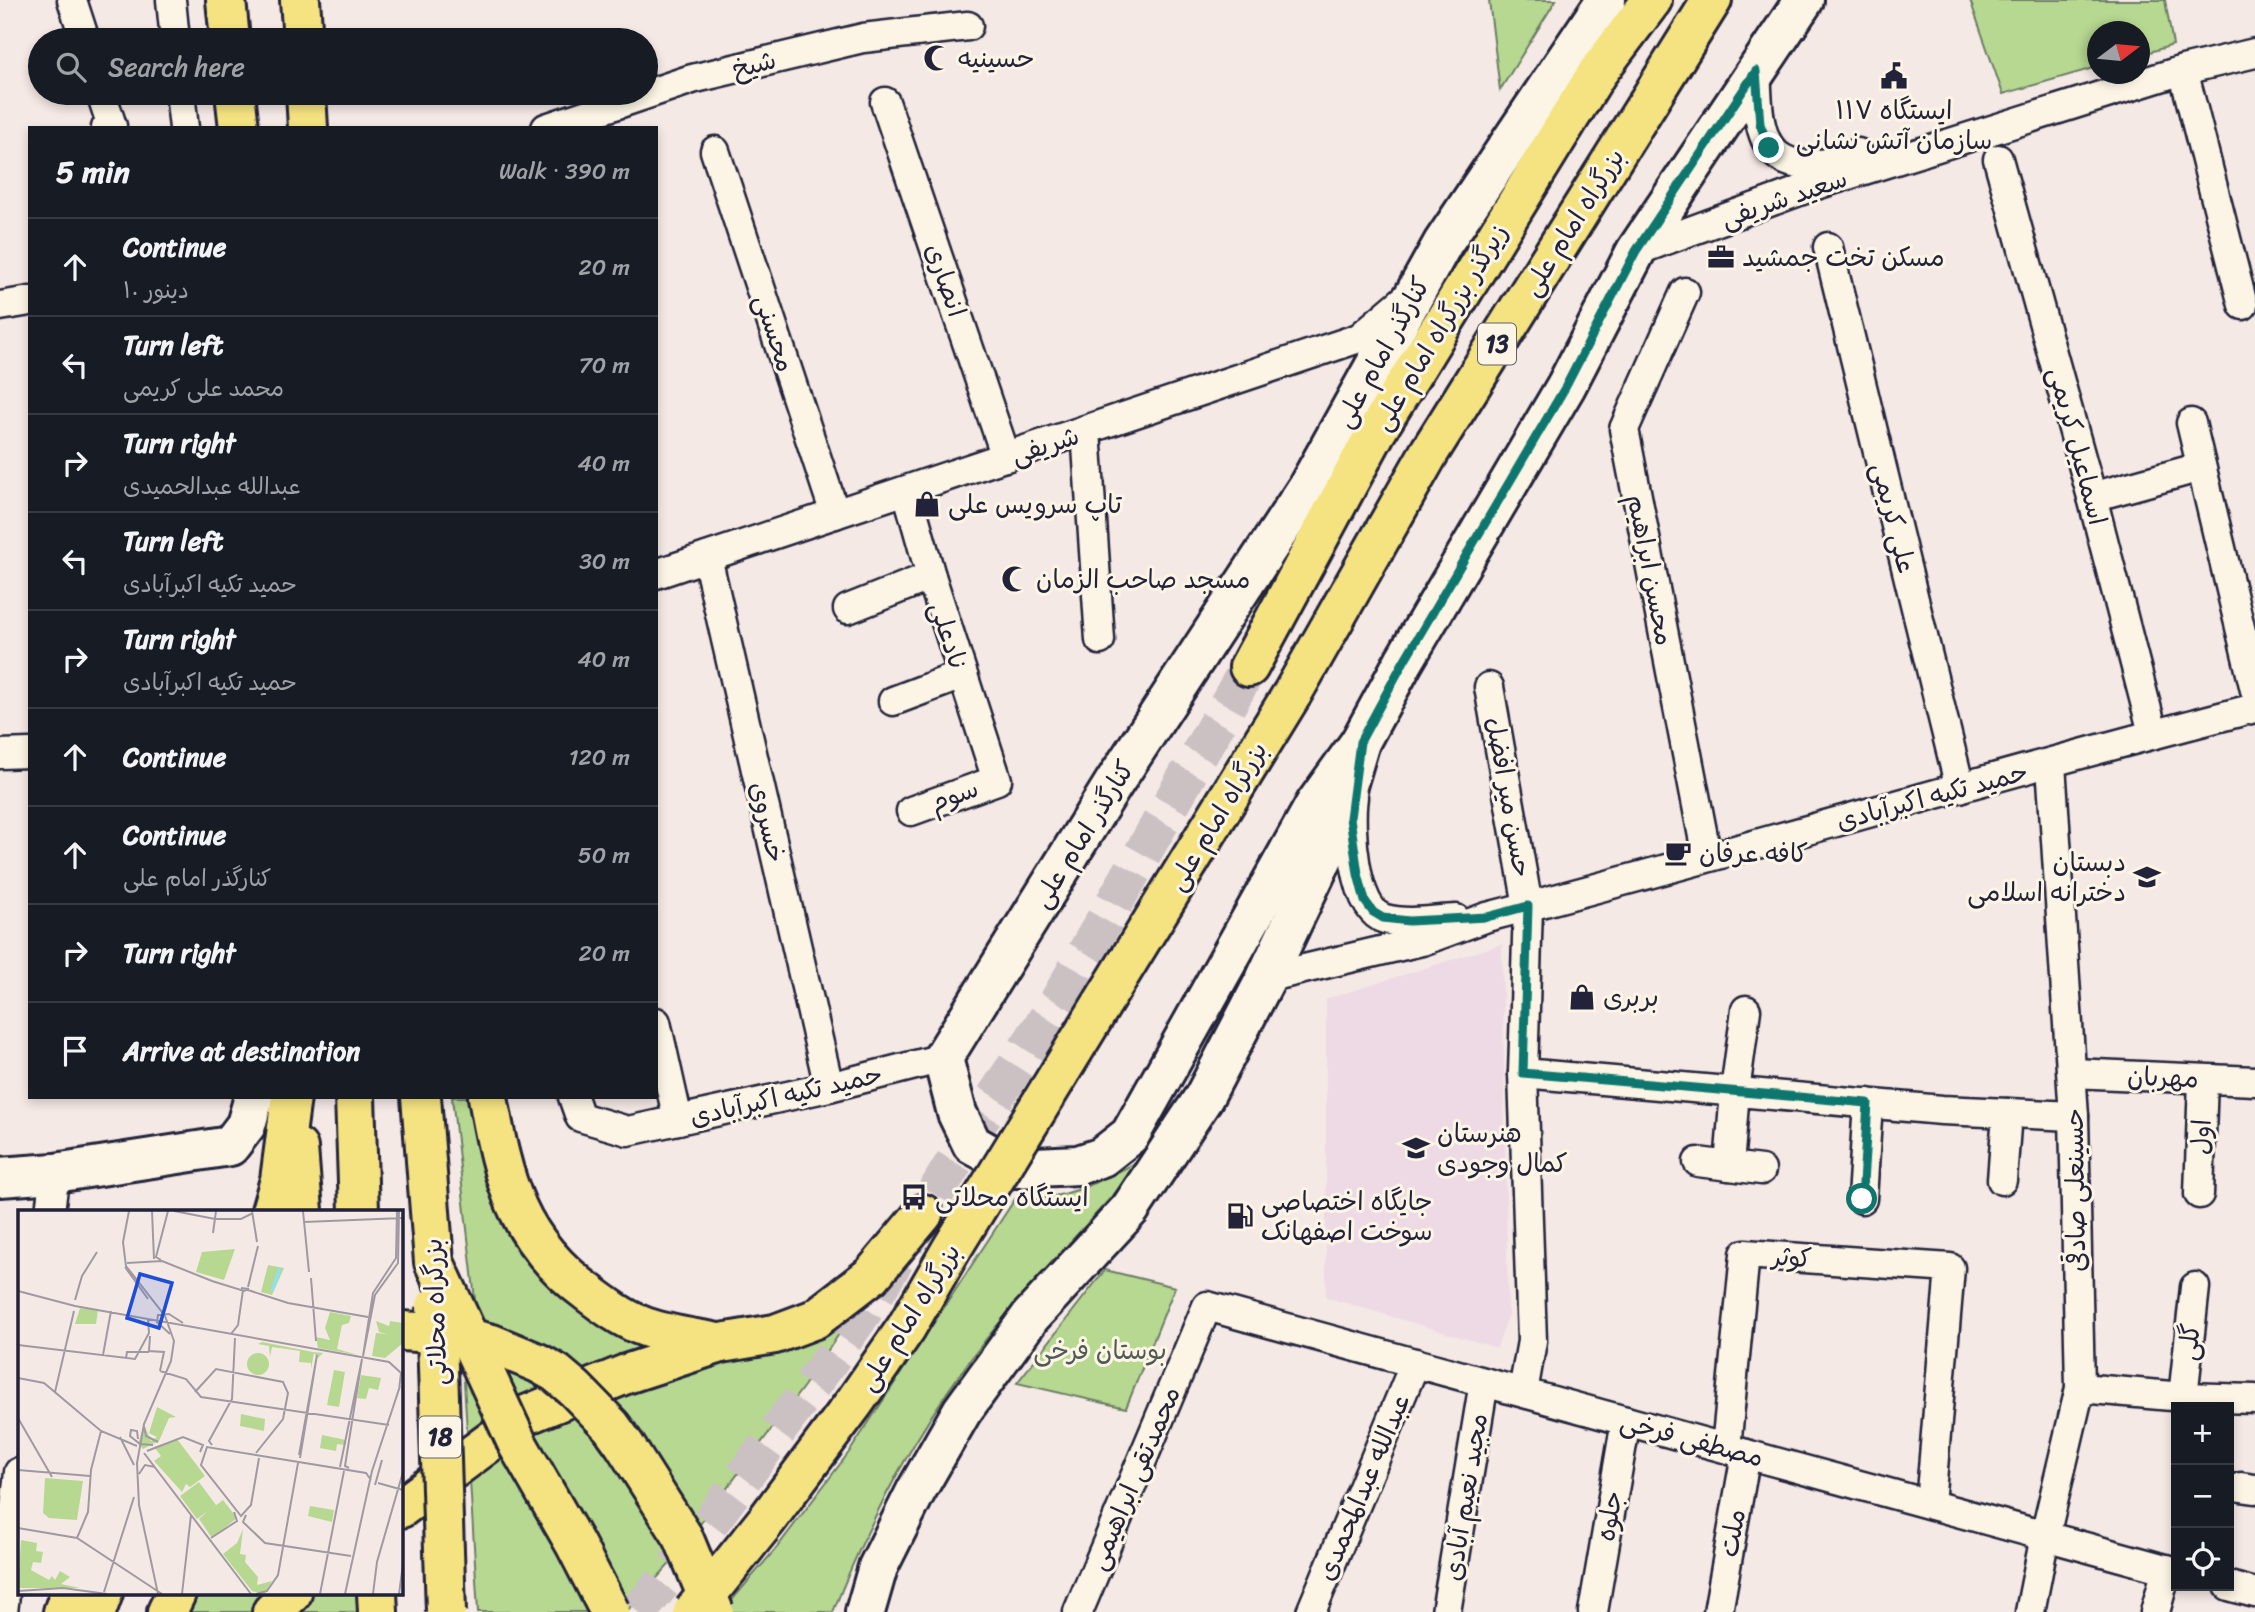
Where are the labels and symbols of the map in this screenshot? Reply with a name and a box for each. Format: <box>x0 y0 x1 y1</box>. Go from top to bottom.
north arrow <box>2087 21 2150 84</box>
place label: حسینیه <box>958 35 1035 81</box>
street label: شیخ <box>727 36 781 92</box>
mosque icon: حسینیه <box>922 43 952 73</box>
public building icon: ایستگاه ۱۱۷ سازمان آتش نشانی <box>1879 61 1909 91</box>
place label: ایستگاه ۱۱۷ سازمان آتش نشانی <box>1796 87 1992 163</box>
route end <box>1753 132 1784 163</box>
street label: بزرگراه امام علی <box>1509 139 1637 305</box>
street label: سعید شریفی <box>1714 155 1854 241</box>
street label: زیرگذر بزرگراه امام علی <box>1360 214 1520 440</box>
place label: مسکن تخت جمشید <box>1742 234 1945 280</box>
street label: انصاری <box>912 237 980 323</box>
office icon: مسکن تخت جمشید <box>1706 242 1736 272</box>
street label: کنارگذر امام علی <box>1321 267 1443 437</box>
street label: محسنی <box>741 288 809 378</box>
road number: 13 <box>1478 324 1516 365</box>
street label: اسماعیل کریمی <box>2035 362 2121 530</box>
street label: شریفی <box>1005 412 1085 478</box>
street label: علی کریمی <box>1858 458 1930 578</box>
place label: تاپ سرویس علی <box>948 481 1122 527</box>
shop icon: تاپ سرویس علی <box>912 489 942 519</box>
street label: محسن ابراهیم <box>1614 491 1688 649</box>
place label: مسجد صاحب الزمان <box>1036 556 1250 602</box>
mosque icon: مسجد صاحب الزمان <box>1000 564 1030 594</box>
street label: نادعلی <box>916 596 982 676</box>
street label: حسن میر افضل <box>1472 713 1546 881</box>
street label: بزرگراه امام علی <box>1154 732 1280 900</box>
street label: حمید تکیه اکبرآبادی <box>1831 748 2033 844</box>
street label: کنارگذر امام علی <box>1019 751 1147 917</box>
street label: سوم <box>923 765 985 825</box>
street label: خسروی <box>736 777 800 867</box>
place label: کافه عرفان <box>1699 830 1808 876</box>
cafe icon: کافه عرفان <box>1663 838 1693 868</box>
place label: دبستان دخترانه اسلامی <box>1967 839 2126 915</box>
school or university icon: دبستان دخترانه اسلامی <box>2132 862 2162 892</box>
place label: بربری <box>1603 974 1659 1020</box>
shop icon: بربری <box>1567 982 1597 1012</box>
street label: حمید تکیه اکبرآبادی <box>685 1050 887 1140</box>
street label: مهربان <box>2126 1053 2200 1101</box>
street label: حسینعلی صادقی <box>2051 1108 2099 1272</box>
place label: هنرستان کمال وجودی <box>1437 1110 1568 1186</box>
street label: اول <box>2177 1118 2225 1156</box>
school or university icon: هنرستان کمال وجودی <box>1401 1133 1431 1163</box>
place label: ایستگاه محلاتی <box>935 1174 1089 1220</box>
place label: جایگاه اختصاصی سوخت اصفهانک <box>1261 1178 1433 1254</box>
bus stop icon: ایستگاه محلاتی <box>899 1182 929 1212</box>
route start <box>1846 1183 1877 1214</box>
fuel station icon: جایگاه اختصاصی سوخت اصفهانک <box>1225 1201 1255 1231</box>
inset map <box>18 1210 402 1594</box>
street label: کوثر <box>1769 1233 1813 1281</box>
street label: بزرگراه امام علی <box>845 1234 973 1400</box>
street label: بزرگراه محلاتی <box>409 1238 461 1386</box>
street label: گلی <box>2164 1321 2214 1363</box>
park label: بوستان فرخی <box>1033 1327 1167 1373</box>
street label: محمدتقی ابراهیمی <box>1074 1379 1194 1577</box>
street label: عبدالله عبدالمحمدی <box>1303 1386 1423 1588</box>
street label: مصطفی فرخی <box>1615 1398 1769 1480</box>
street label: مجید نعیم آبادی <box>1429 1410 1501 1584</box>
road number: 18 <box>419 1416 461 1457</box>
street label: جلوه <box>1582 1487 1636 1545</box>
street label: ملت <box>1705 1505 1759 1561</box>

